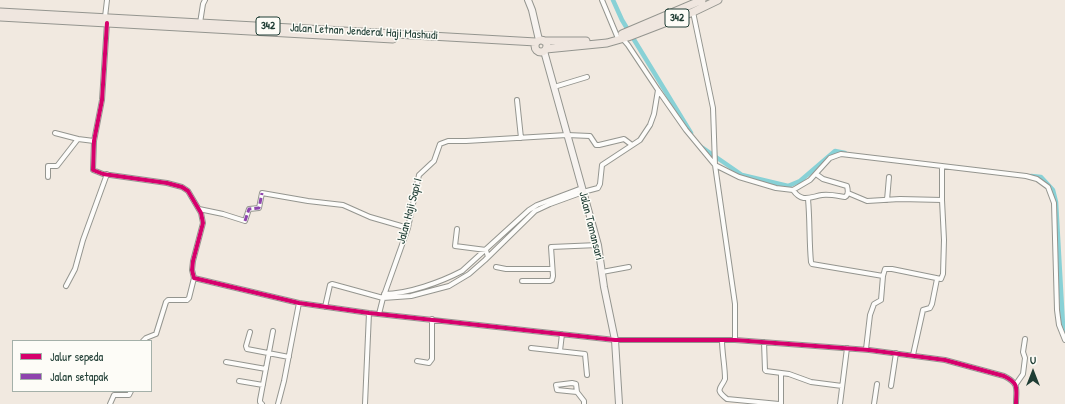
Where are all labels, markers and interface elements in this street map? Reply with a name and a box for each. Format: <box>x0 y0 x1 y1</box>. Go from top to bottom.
road number: 342 <box>665 9 689 27</box>
road number: 342 <box>256 17 280 35</box>
street label: Jalan Letnan Jenderal Haji Mashudi <box>289 21 439 43</box>
street label: Jalan Haji Sapi I <box>394 177 426 245</box>
street label: Jalan Tamansari <box>575 190 607 262</box>
legend <box>12 340 152 392</box>
text: Jalur sepeda <box>50 348 103 365</box>
north arrow <box>1013 352 1053 392</box>
text: U <box>1030 353 1036 367</box>
text: Jalan setapak <box>50 368 108 385</box>

